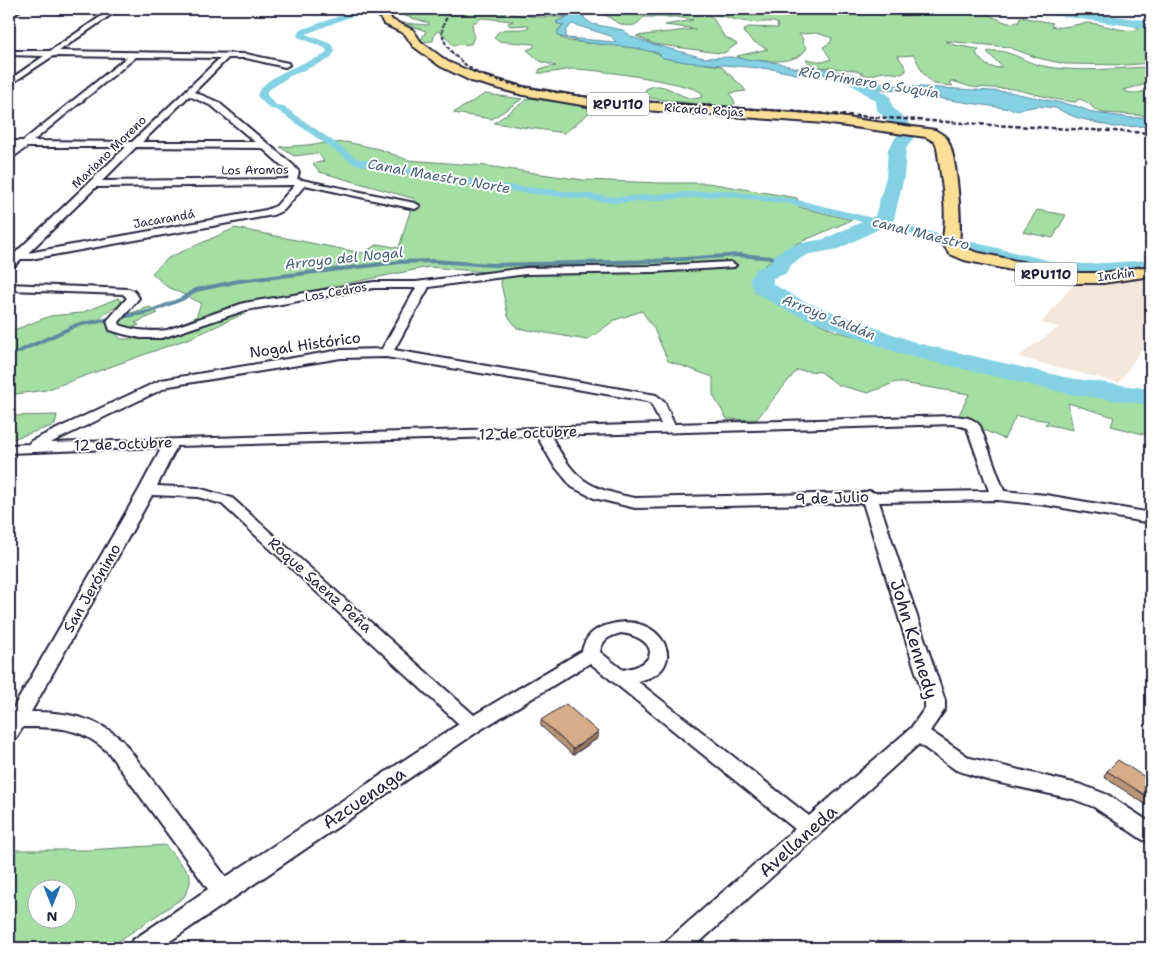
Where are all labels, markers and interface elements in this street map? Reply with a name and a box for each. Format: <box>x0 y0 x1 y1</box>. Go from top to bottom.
water label: Río Primero o Suquía <box>798 62 940 102</box>
road number: RPU110 <box>587 92 649 116</box>
street label: Ricardo Rojas <box>663 99 745 121</box>
street label: Mariano Moreno <box>68 112 150 192</box>
water label: Canal Maestro Norte <box>366 155 512 197</box>
street label: Los Aromos <box>221 161 289 179</box>
street label: Jacarandá <box>132 206 197 232</box>
water label: canal Maestro <box>871 212 971 254</box>
water label: Arroyo del Nogal <box>284 243 404 273</box>
road number: RPU110 <box>1015 262 1077 286</box>
street label: Inchín <box>1096 265 1136 285</box>
street label: Los Cedros <box>304 279 368 305</box>
water label: Arroyo Saldán <box>780 290 878 344</box>
street label: Nogal Histórico <box>248 327 362 363</box>
street label: 12 de octubre <box>478 421 578 445</box>
street label: 12 de octubre <box>73 432 173 456</box>
street label: 9 de Julio <box>795 487 869 509</box>
street label: Roque Saenz Peña <box>264 533 377 638</box>
street label: San Jerónimo <box>59 540 125 636</box>
street label: John Kennedy <box>884 576 944 702</box>
street label: Azcuenaga <box>318 761 410 835</box>
street label: Avellaneda <box>754 799 842 883</box>
north arrow <box>28 880 78 930</box>
text: N <box>46 908 58 926</box>

